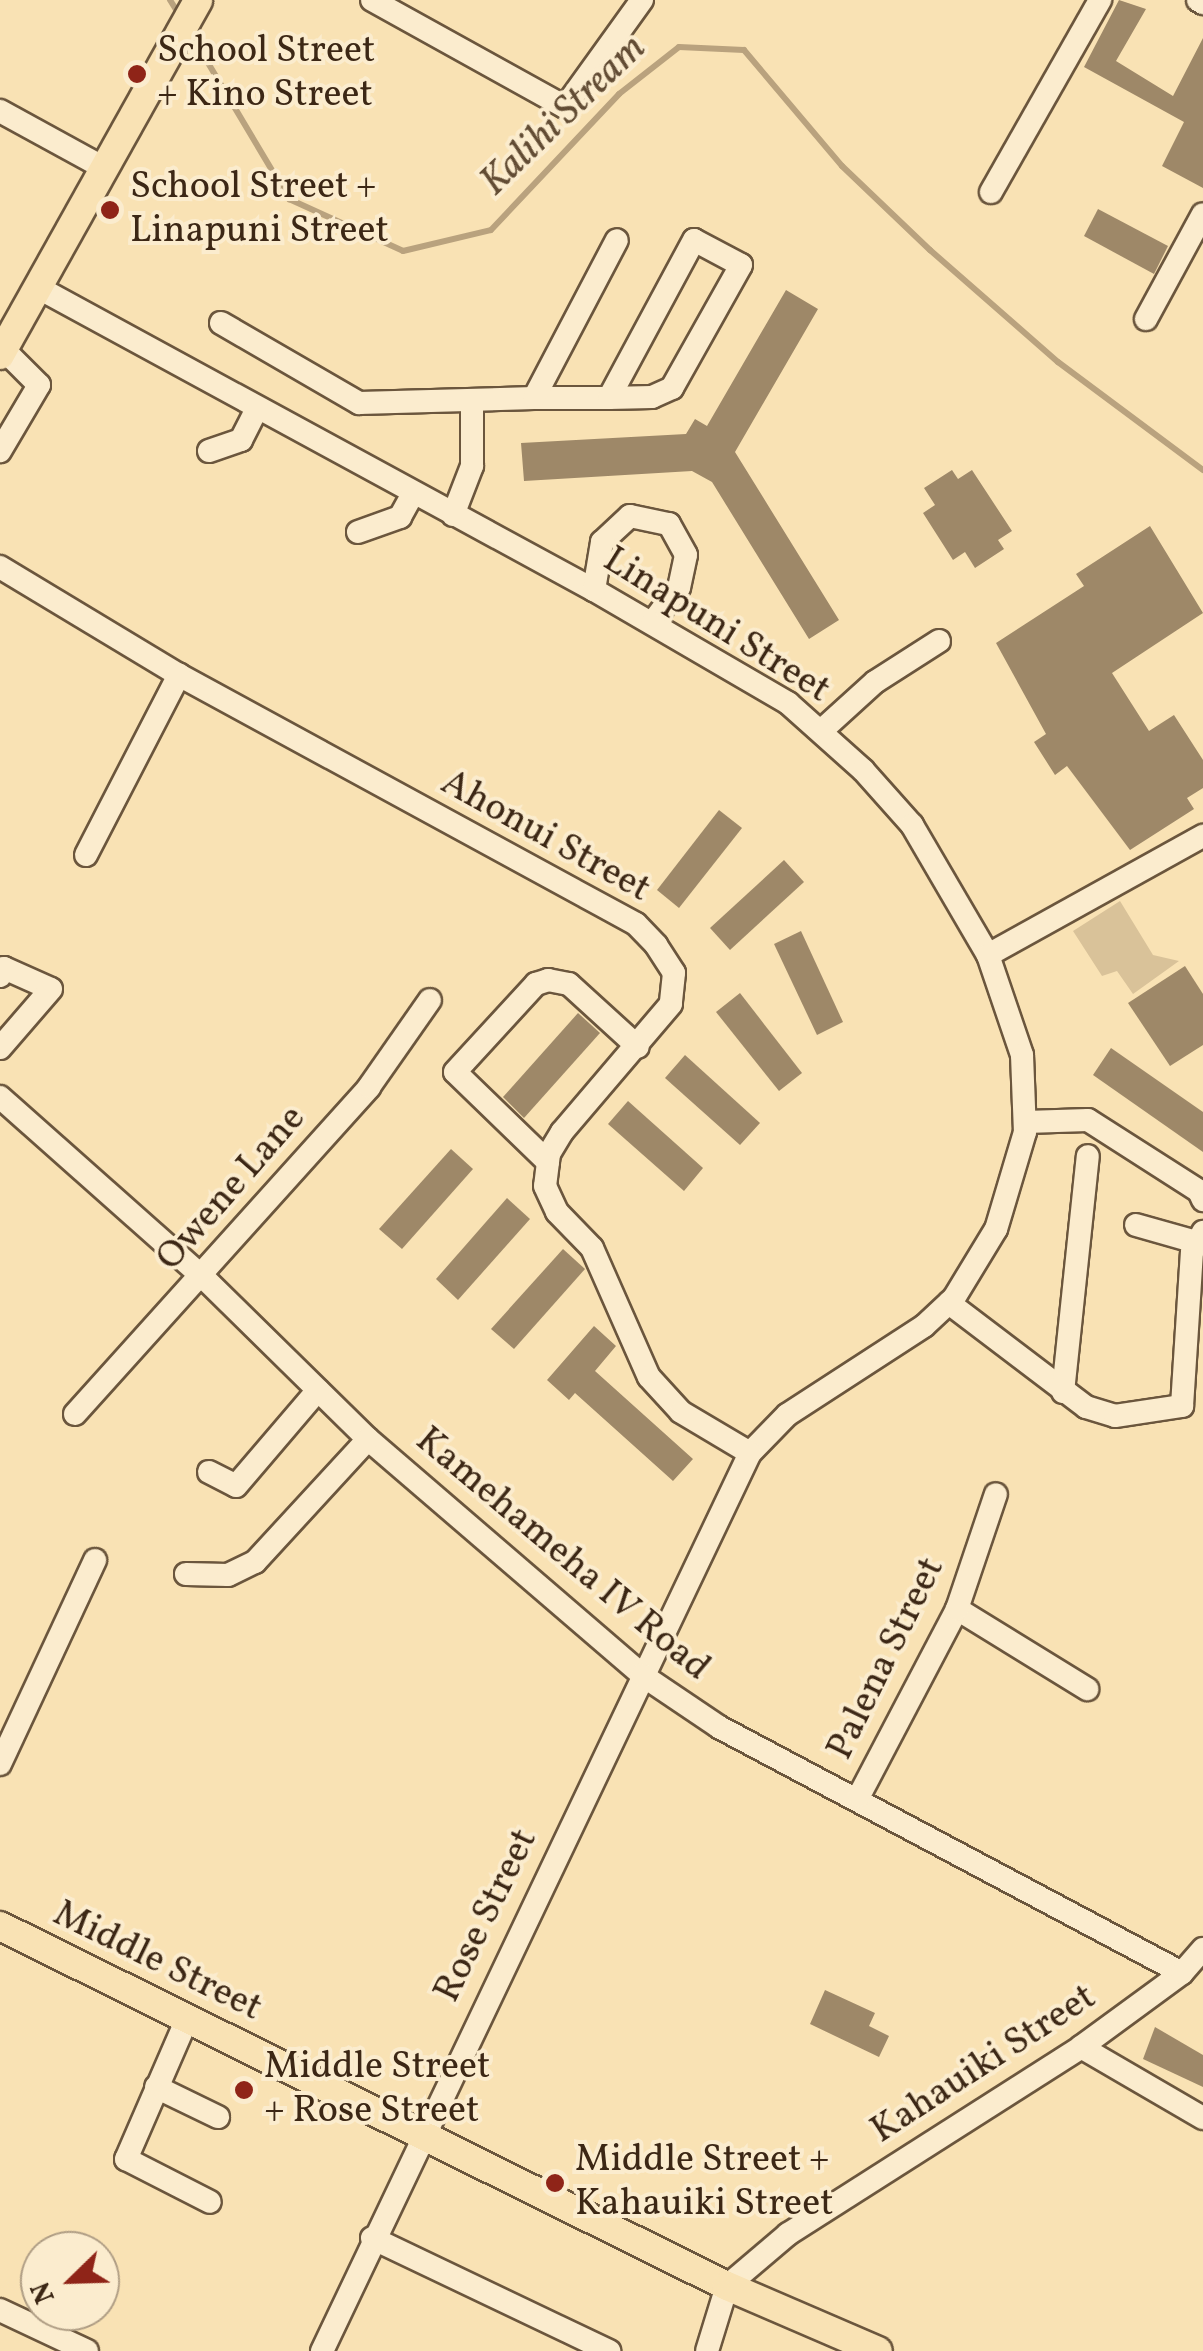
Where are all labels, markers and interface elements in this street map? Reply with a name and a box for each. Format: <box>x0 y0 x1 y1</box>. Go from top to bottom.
water label: Kalihi Stream <box>471 25 657 207</box>
place label: School Street + Kino Street <box>157 29 375 118</box>
marker: School Street + Kino Street <box>126 63 148 85</box>
place label: School Street + Linapuni Street <box>130 165 389 254</box>
marker: School Street + Linapuni Street <box>99 199 121 221</box>
street label: Linapuni Street <box>594 538 838 714</box>
street label: Ahonui Street <box>432 761 658 913</box>
street label: Owene Lane <box>148 1097 316 1281</box>
street label: Kamehameha IV Road <box>405 1418 719 1692</box>
street label: Palena Street <box>818 1551 956 1767</box>
street label: Rose Street <box>426 1822 548 2010</box>
street label: Middle Street <box>45 1892 269 2032</box>
street label: Kahauiki Street <box>863 1975 1105 2155</box>
place label: Middle Street + Rose Street <box>264 2045 490 2134</box>
marker: Middle Street + Rose Street <box>233 2079 255 2101</box>
place label: Middle Street + Kahauiki Street <box>575 2138 833 2228</box>
marker: Middle Street + Kahauiki Street <box>544 2172 566 2194</box>
north arrow <box>20 2231 120 2331</box>
text: N <box>22 2275 66 2309</box>

